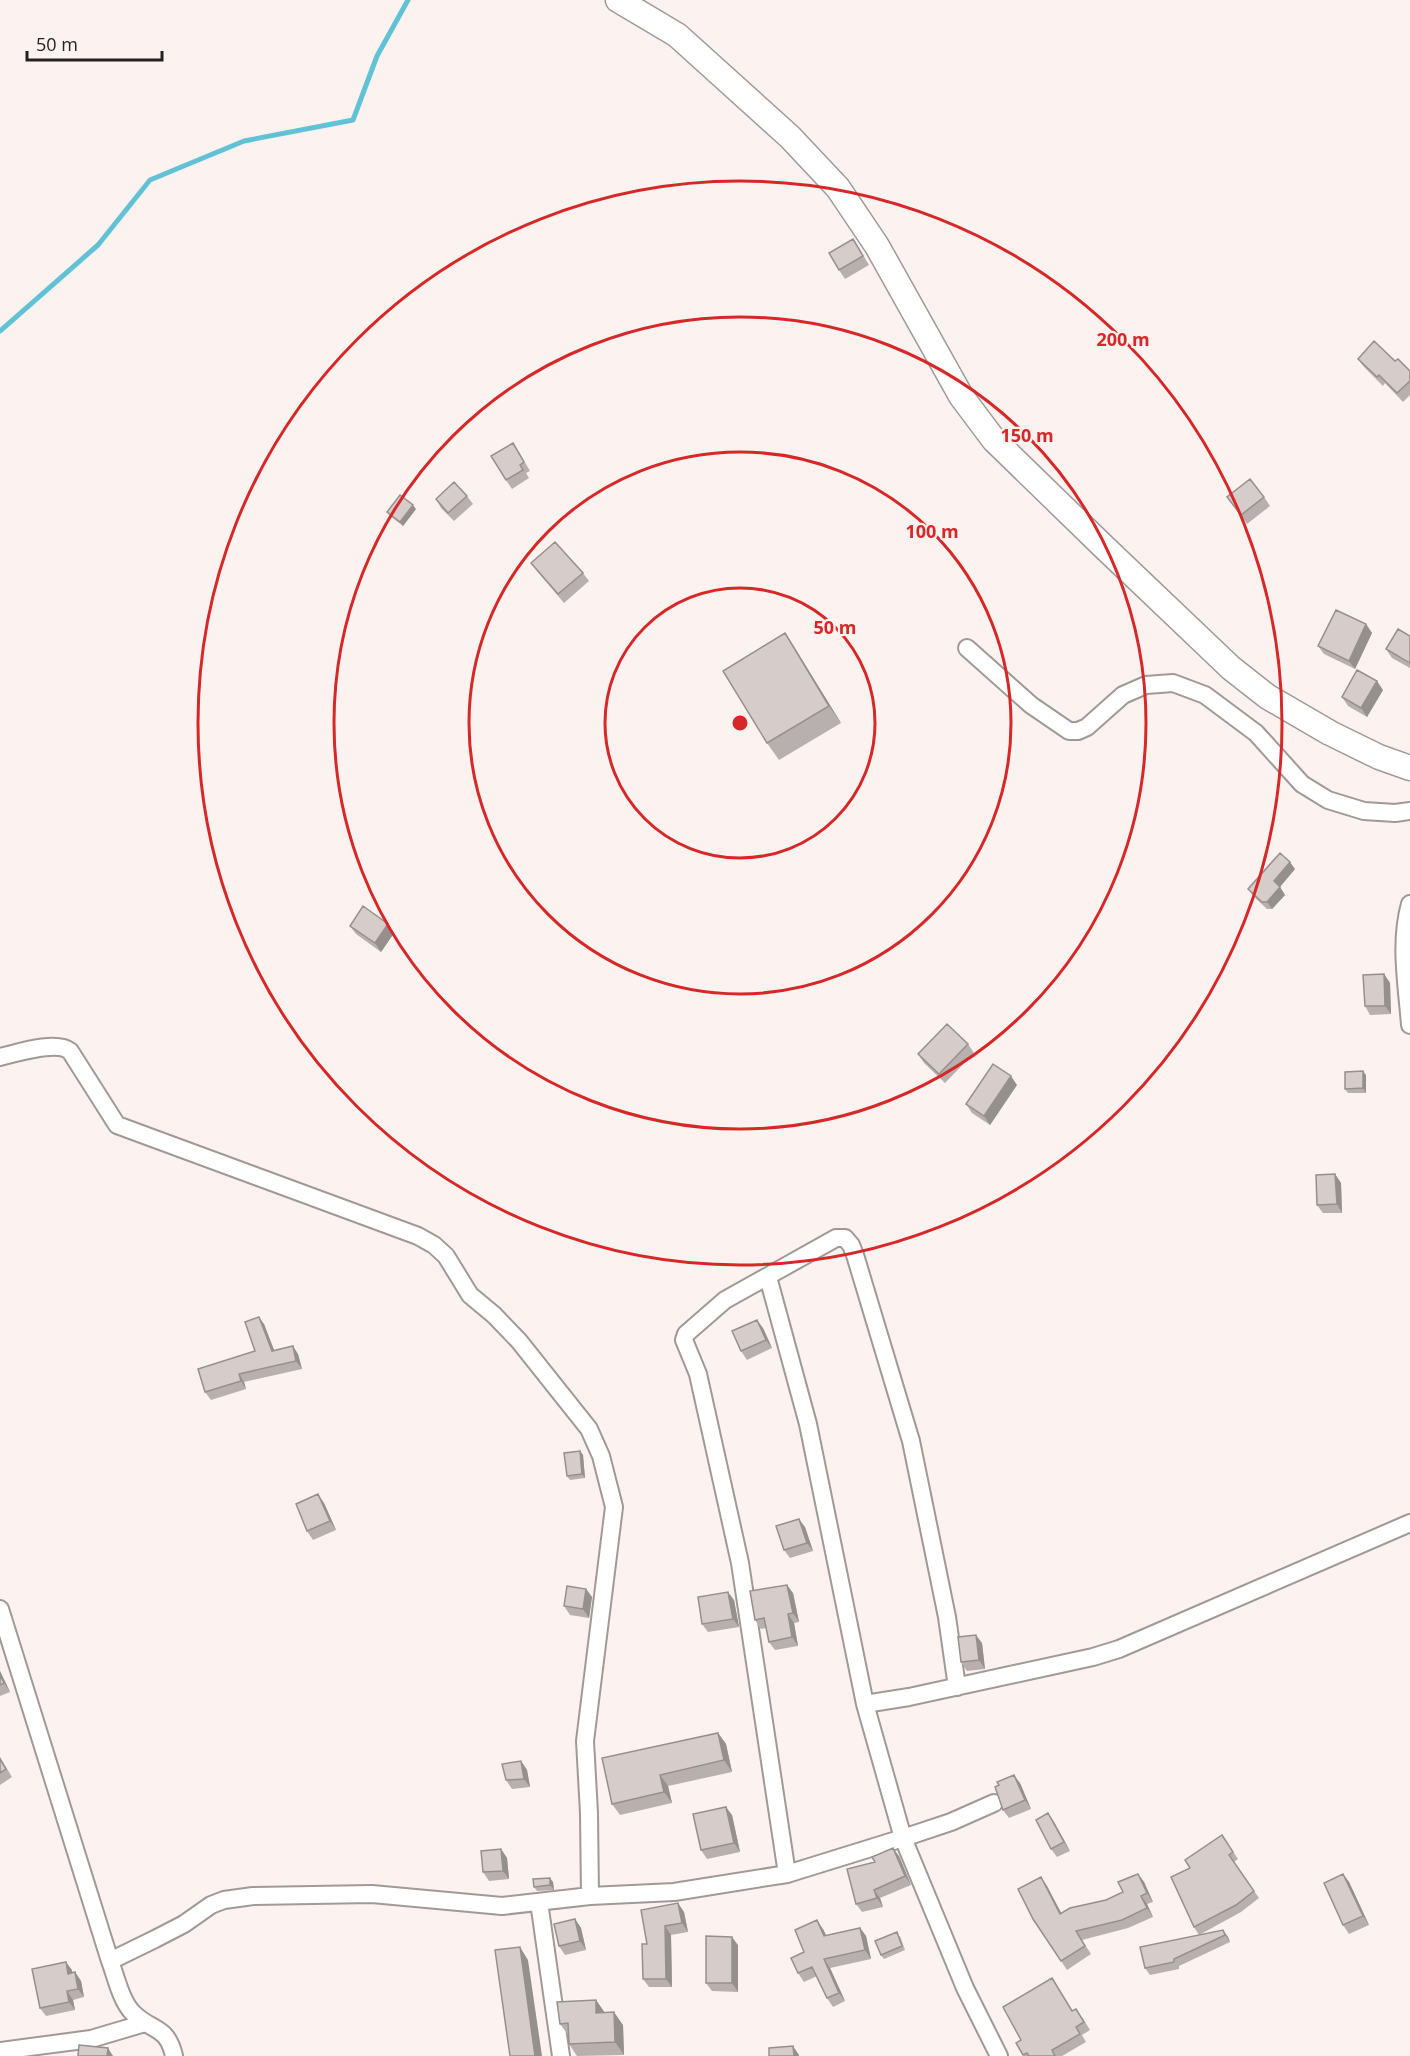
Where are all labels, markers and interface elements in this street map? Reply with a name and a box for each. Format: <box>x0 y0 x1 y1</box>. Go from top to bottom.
scale bar <box>27 24 162 62</box>
text: 50 m <box>36 32 78 56</box>
text: 200 m <box>1096 327 1150 351</box>
text: 150 m <box>1000 423 1054 447</box>
text: 100 m <box>905 519 959 543</box>
text: 50 m <box>814 615 856 639</box>
centre of rings <box>730 713 750 733</box>

